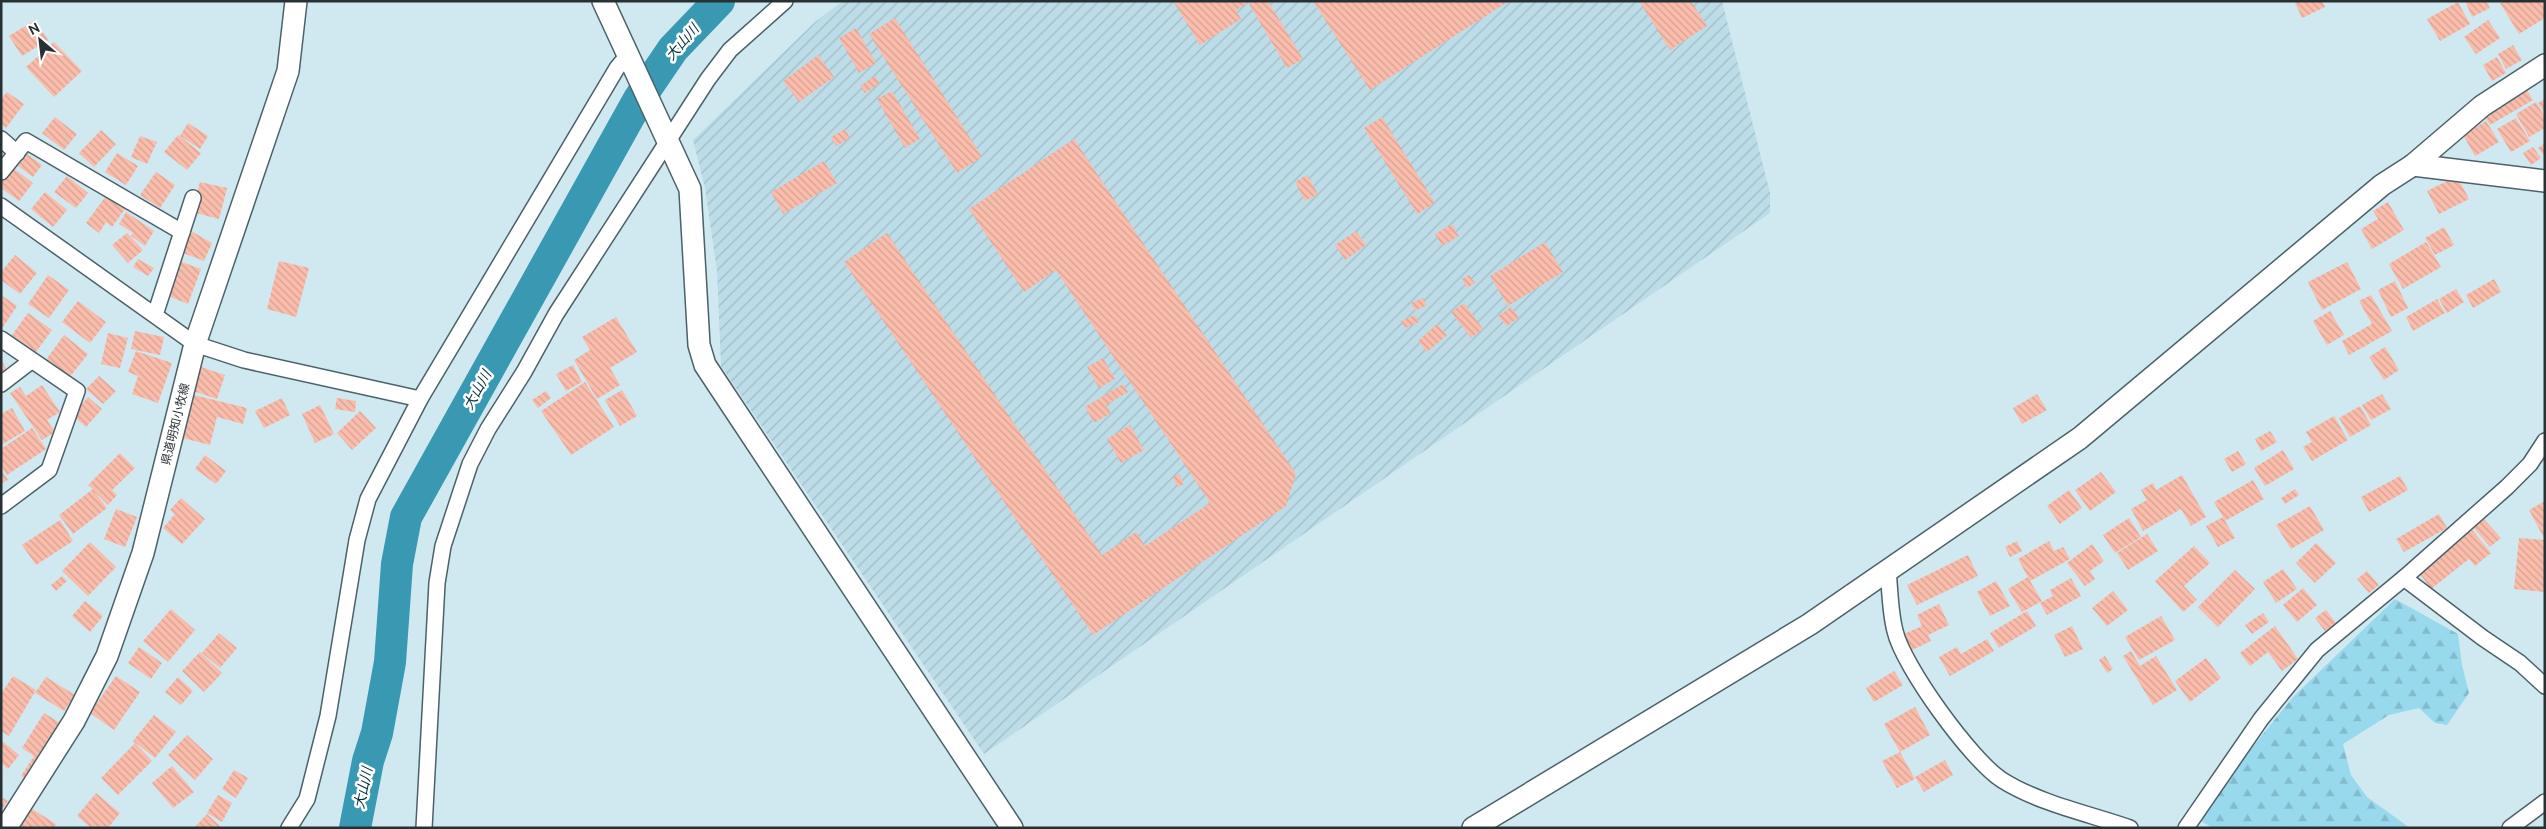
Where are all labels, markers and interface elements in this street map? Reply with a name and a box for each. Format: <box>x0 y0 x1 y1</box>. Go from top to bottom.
north arrow <box>15 15 65 65</box>
text: N <box>26 19 42 38</box>
water label: 大山川 <box>662 19 703 63</box>
water label: 大山川 <box>460 366 495 412</box>
street label: 県道明知小牧線 <box>159 382 191 466</box>
water label: 大山川 <box>351 764 376 810</box>

